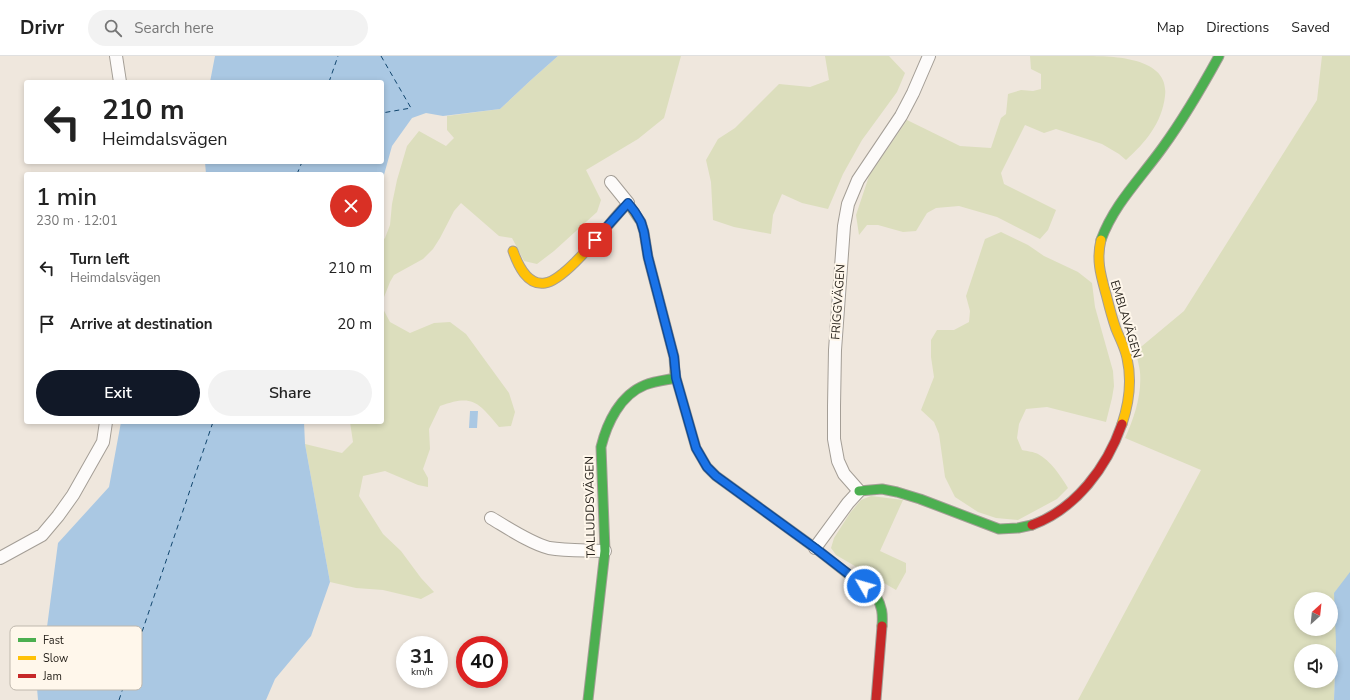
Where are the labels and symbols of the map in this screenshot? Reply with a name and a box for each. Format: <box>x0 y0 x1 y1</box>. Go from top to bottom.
pin <box>578 223 612 257</box>
street label: FRIGGVÄGEN <box>827 264 849 340</box>
street label: EMBLAVÄGEN <box>1107 278 1145 360</box>
street label: TALLUDDSVÄGEN <box>581 456 599 558</box>
position arrow <box>843 565 885 607</box>
north arrow <box>1294 592 1338 636</box>
legend <box>10 626 142 690</box>
text: Fast <box>43 633 64 648</box>
speed limit sign: 40 <box>456 636 508 688</box>
text: Slow <box>43 651 68 666</box>
text: Jam <box>42 669 62 684</box>

